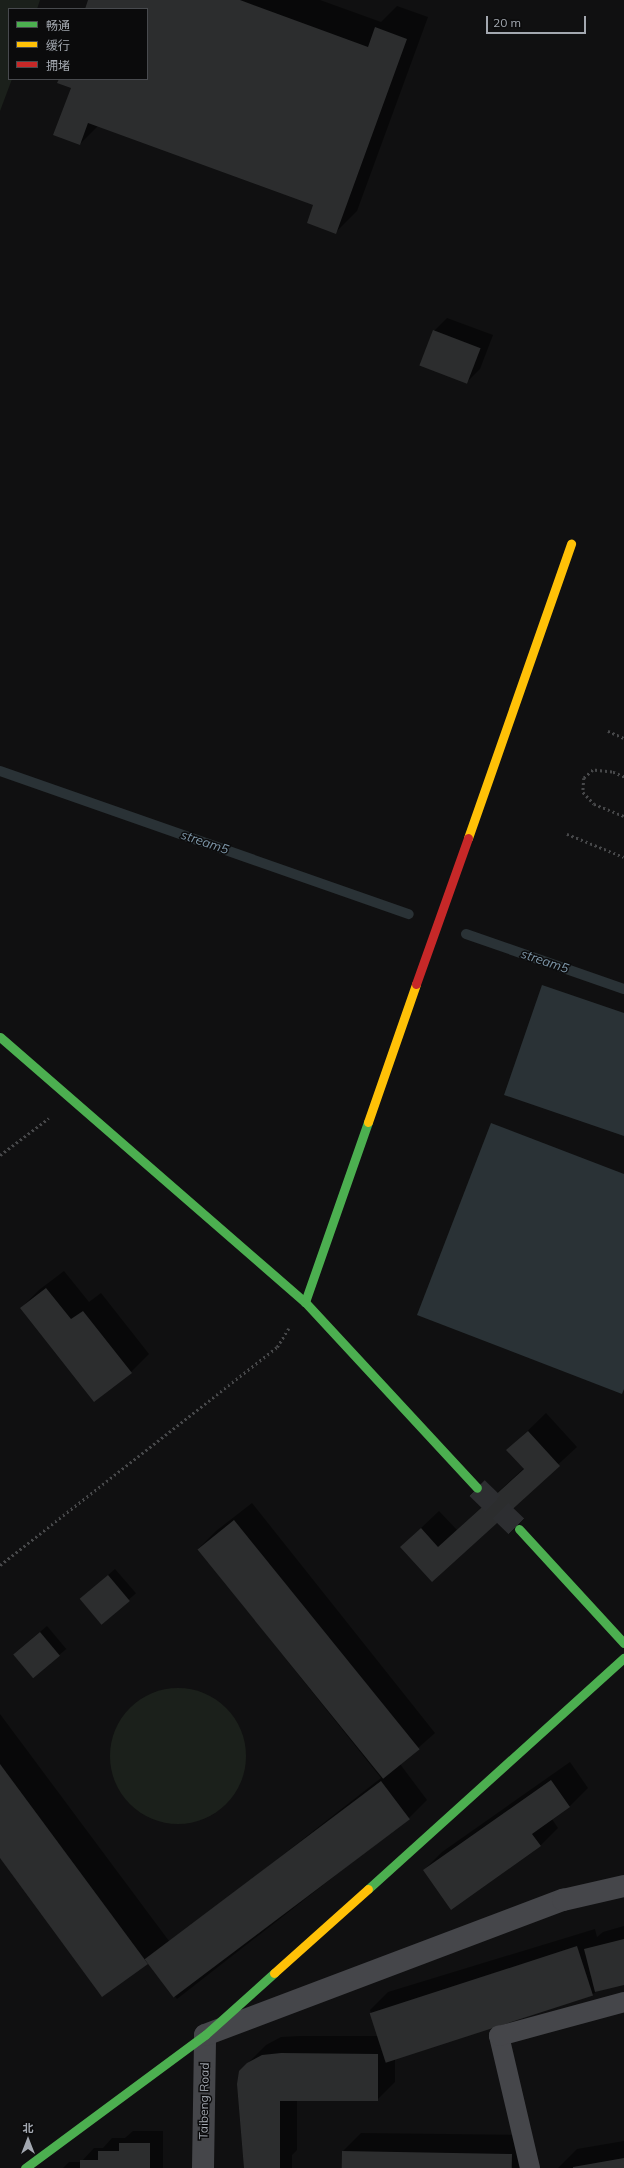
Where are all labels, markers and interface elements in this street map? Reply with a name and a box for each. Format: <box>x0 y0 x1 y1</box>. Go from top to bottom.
legend <box>8 8 148 80</box>
scale bar <box>488 8 588 34</box>
text: 20 m <box>493 15 521 30</box>
text: 畅通 <box>46 18 70 33</box>
text: 缓行 <box>46 38 70 53</box>
text: 拥堵 <box>46 58 70 73</box>
water label: stream5 <box>179 827 231 857</box>
water label: stream5 <box>519 946 571 976</box>
street label: Taibeng Road <box>196 2062 212 2140</box>
north arrow <box>8 2120 48 2160</box>
text: 北 <box>23 2121 34 2135</box>

